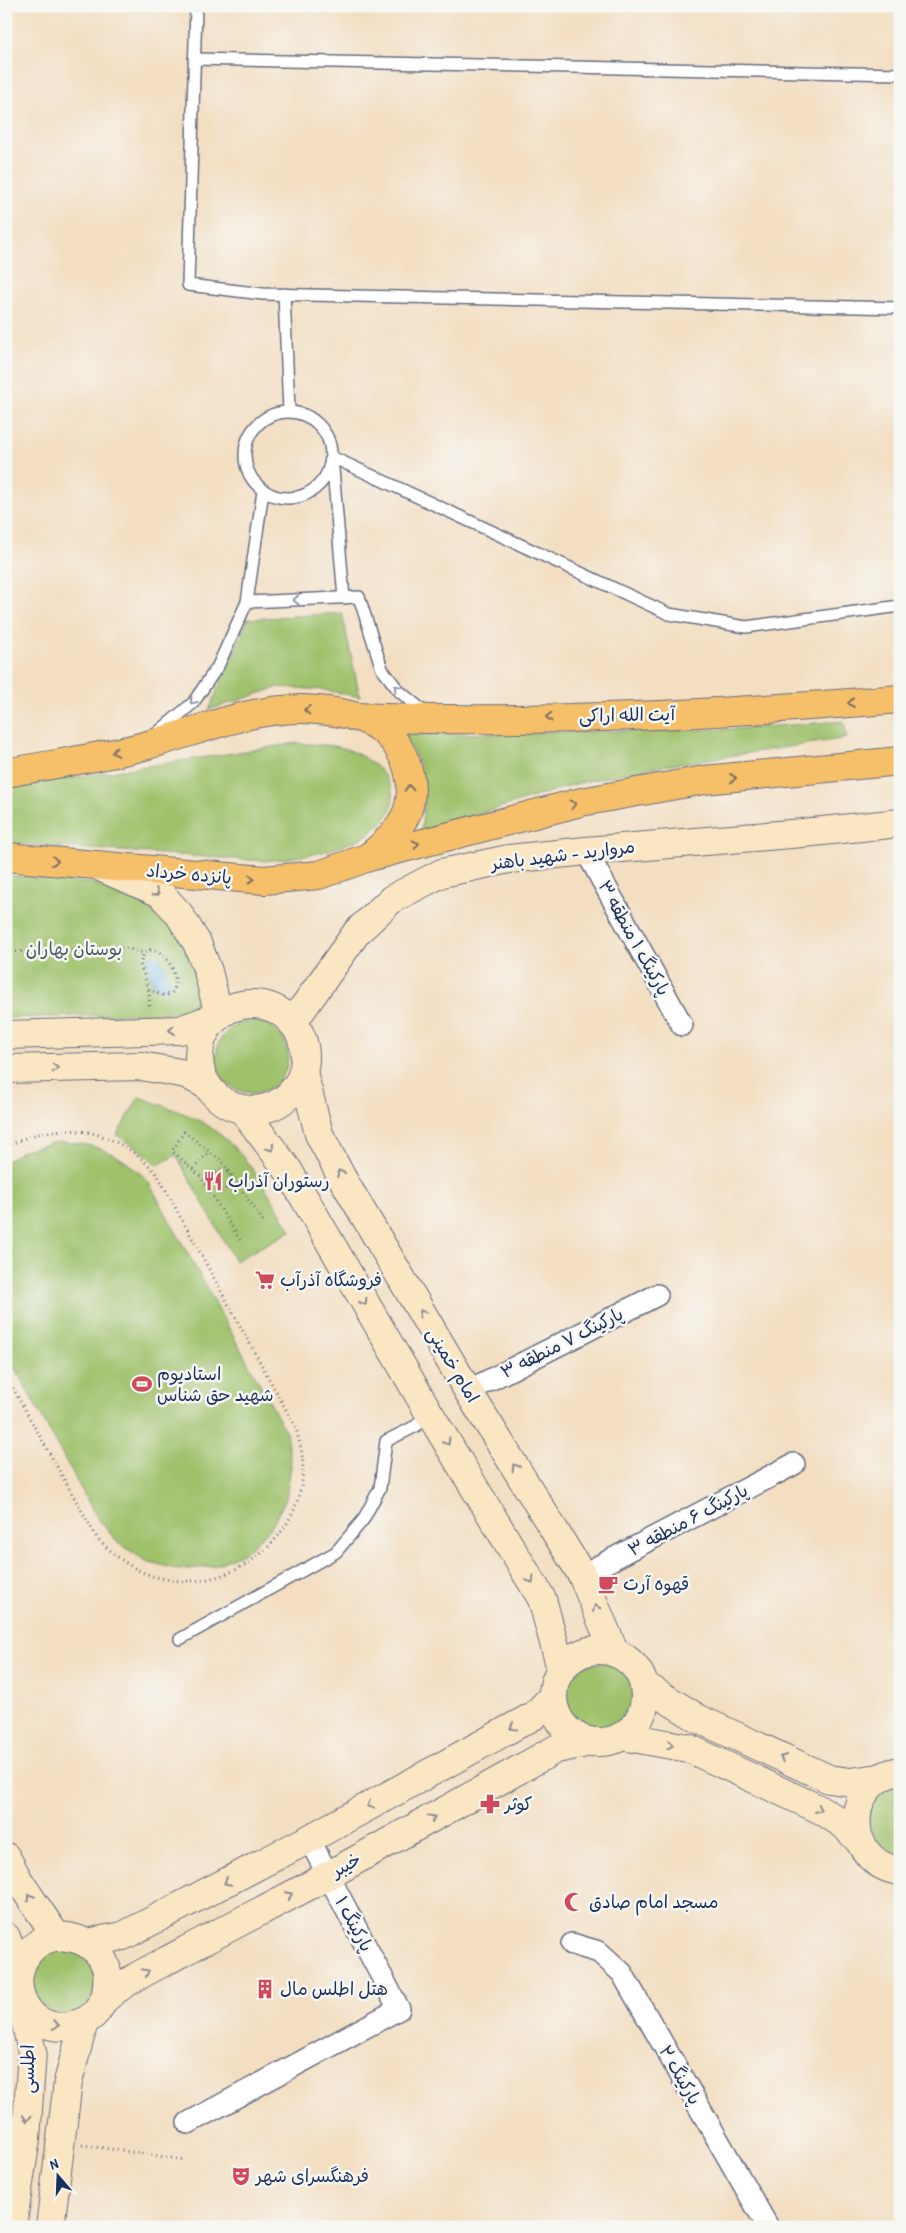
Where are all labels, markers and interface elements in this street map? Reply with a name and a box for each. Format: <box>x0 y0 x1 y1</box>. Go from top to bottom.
one-way arrow <box>292 595 300 605</box>
one-way arrow <box>394 685 403 694</box>
one-way arrow <box>190 696 199 705</box>
one-way arrow <box>847 697 855 708</box>
street label: آیت الله اراکی <box>579 701 677 728</box>
one-way arrow <box>302 704 310 715</box>
one-way arrow <box>545 712 552 722</box>
one-way arrow <box>110 746 119 757</box>
one-way arrow <box>730 772 738 783</box>
one-way arrow <box>404 784 414 792</box>
one-way arrow <box>569 799 578 810</box>
street label: مروارید - شهید باهنر <box>488 833 636 876</box>
one-way arrow <box>411 840 419 850</box>
one-way arrow <box>51 855 59 866</box>
street label: پانزده خرداد <box>145 857 233 890</box>
one-way arrow <box>248 874 256 885</box>
street label: پارکینگ ۱ منطقه ۳ <box>592 876 676 1000</box>
one-way arrow <box>151 886 160 896</box>
park label: بوستان بهاران <box>26 936 122 961</box>
one-way arrow <box>168 1025 176 1036</box>
one-way arrow <box>52 1063 59 1073</box>
one-way arrow <box>266 1142 274 1151</box>
place label: رستوران آذراب <box>228 1168 329 1193</box>
one-way arrow <box>336 1169 346 1178</box>
restaurant icon: رستوران آذراب <box>202 1170 224 1192</box>
place label: فروشگاه آذرآب <box>280 1267 382 1292</box>
supermarket icon: فروشگاه آذرآب <box>254 1269 276 1291</box>
one-way arrow <box>357 1296 367 1305</box>
street label: پارکینگ ۷ منطقه ۳ <box>496 1301 627 1384</box>
one-way arrow <box>418 1309 428 1318</box>
street label: امام خمینی <box>419 1322 486 1408</box>
place label: استادیوم شهید حق شناس <box>157 1361 274 1407</box>
sports icon: استادیوم شهید حق شناس <box>131 1373 153 1395</box>
one-way arrow <box>440 1436 450 1445</box>
one-way arrow <box>512 1464 521 1473</box>
street label: پارکینگ ۶ منطقه ۳ <box>623 1477 752 1562</box>
place label: قهوه آرت <box>623 1571 689 1596</box>
cafe icon: قهوه آرت <box>597 1573 619 1595</box>
one-way arrow <box>525 1575 535 1584</box>
one-way arrow <box>591 1604 602 1613</box>
one-way arrow <box>509 1721 518 1731</box>
one-way arrow <box>665 1739 674 1750</box>
one-way arrow <box>779 1754 788 1764</box>
place label: کوثر <box>503 1791 533 1816</box>
pharmacy icon: کوثر <box>479 1793 501 1815</box>
one-way arrow <box>367 1799 376 1809</box>
one-way arrow <box>813 1803 822 1813</box>
one-way arrow <box>426 1814 435 1824</box>
street label: خیبر <box>325 1846 365 1884</box>
one-way arrow <box>223 1876 232 1886</box>
place label: مسجد امام صادق <box>589 1889 719 1916</box>
one-way arrow <box>284 1891 293 1901</box>
mosque icon: مسجد امام صادق <box>563 1891 585 1913</box>
street label: پارکینگ ۱ <box>329 1892 379 1956</box>
one-way arrow <box>27 1894 36 1903</box>
one-way arrow <box>140 1968 149 1978</box>
place label: هتل اطلس مال <box>280 1976 388 2001</box>
building icon: هتل اطلس مال <box>254 1978 276 2000</box>
one-way arrow <box>52 2019 60 2030</box>
street label: پارکینگ ۲ <box>653 2040 708 2109</box>
street label: اطلسی <box>15 2045 40 2094</box>
one-way arrow <box>22 2115 33 2123</box>
north arrow <box>32 2150 82 2200</box>
text: N <box>47 2153 61 2173</box>
place label: فرهنگسرای شهر <box>254 2163 369 2188</box>
theatre icon: فرهنگسرای شهر <box>230 2165 252 2187</box>

